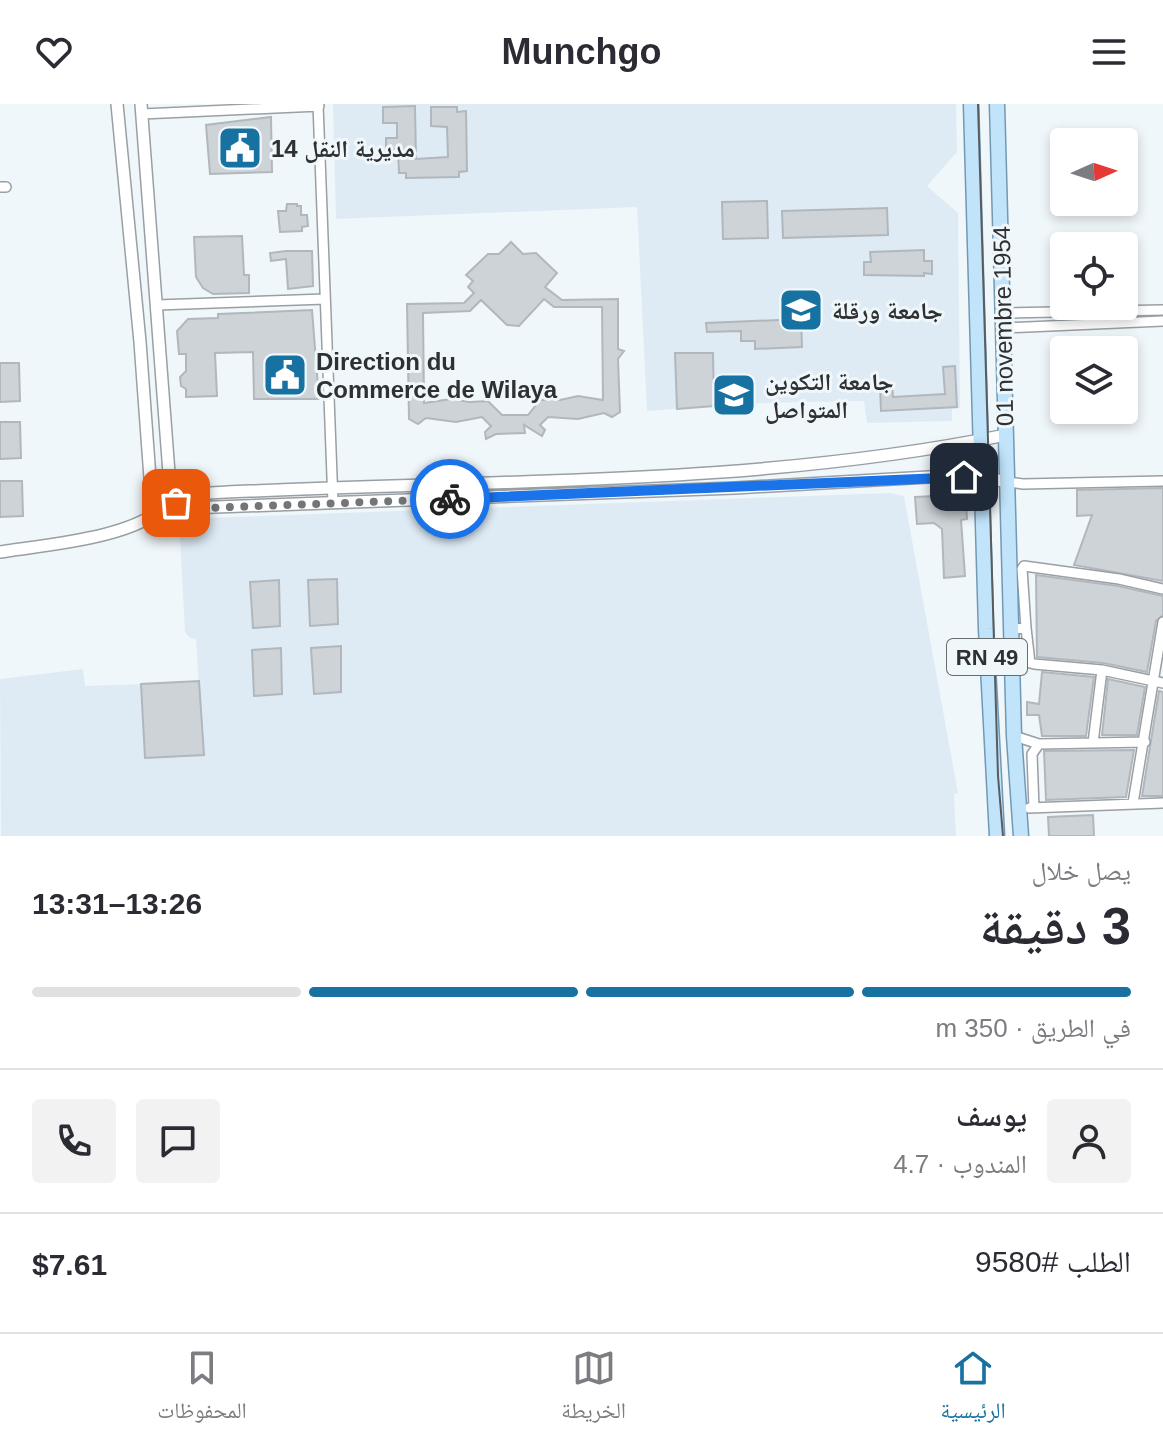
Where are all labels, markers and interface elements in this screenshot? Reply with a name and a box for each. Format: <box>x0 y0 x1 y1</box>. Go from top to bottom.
icon: heart <box>32 30 76 74</box>
icon: menu <box>1087 30 1131 74</box>
text: Munchgo <box>502 31 661 72</box>
public building icon: مديرية النقل 14 <box>216 124 264 172</box>
north arrow <box>1050 128 1138 216</box>
map controls <box>1050 128 1138 424</box>
place label: مديرية النقل 14 <box>271 135 415 163</box>
street label: 01 novembre 1954 <box>988 226 1018 426</box>
button: locate <box>1050 232 1138 320</box>
school or university icon: جامعة ورقلة <box>777 286 825 334</box>
place label: جامعة ورقلة <box>832 297 943 324</box>
button: layers <box>1050 336 1138 424</box>
place label: Direction du Commerce de Wilaya <box>316 348 558 403</box>
public building icon: Direction du Commerce de Wilaya <box>261 351 309 399</box>
place label: جامعة التكوين المتواصل <box>765 368 894 424</box>
school or university icon: جامعة التكوين المتواصل <box>710 371 758 419</box>
pin <box>930 443 998 511</box>
icon: home <box>942 455 986 499</box>
courier <box>410 459 490 539</box>
pin <box>142 469 210 537</box>
icon: bike <box>428 477 472 521</box>
icon: bag <box>154 481 198 525</box>
road number: RN 49 <box>947 639 1027 675</box>
text: يصل خلال <box>1031 856 1131 886</box>
text: 13:26–13:31 <box>32 887 202 920</box>
text: 3 دقيقة <box>980 897 1131 955</box>
text: في الطريق · 350 m <box>935 1013 1131 1043</box>
button: phone <box>32 1099 116 1183</box>
button: chat <box>136 1099 220 1183</box>
text: يوسف <box>956 1099 1027 1132</box>
button: person <box>1047 1099 1131 1183</box>
text: المندوب · 4.7 <box>893 1149 1027 1179</box>
text: الطلب #9580 <box>975 1245 1131 1278</box>
text: $7.61 <box>32 1248 107 1281</box>
tab: المحفوظات <box>157 1346 247 1432</box>
tab: الخريطة <box>561 1346 626 1432</box>
tab: الرئيسية <box>941 1346 1006 1432</box>

